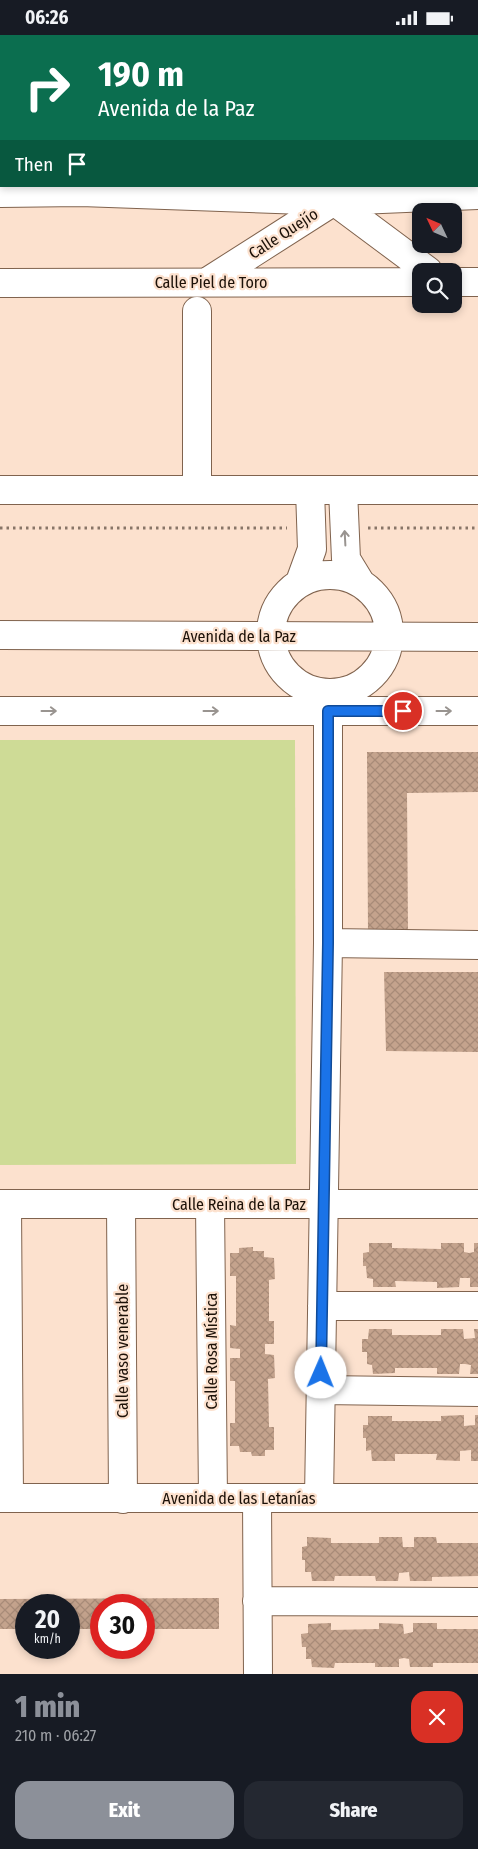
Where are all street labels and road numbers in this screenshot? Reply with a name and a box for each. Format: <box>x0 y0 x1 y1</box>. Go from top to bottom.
street label: Calle Quejío <box>245 204 321 263</box>
street label: Calle Piel de Toro <box>155 273 267 292</box>
street label: Avenida de la Paz <box>182 627 296 646</box>
street label: Calle Reina de la Paz <box>172 1195 306 1214</box>
street label: Calle vaso venerable <box>113 1284 132 1418</box>
street label: Calle Rosa Mística <box>202 1292 221 1409</box>
street label: Avenida de las Letanías <box>162 1489 316 1508</box>

